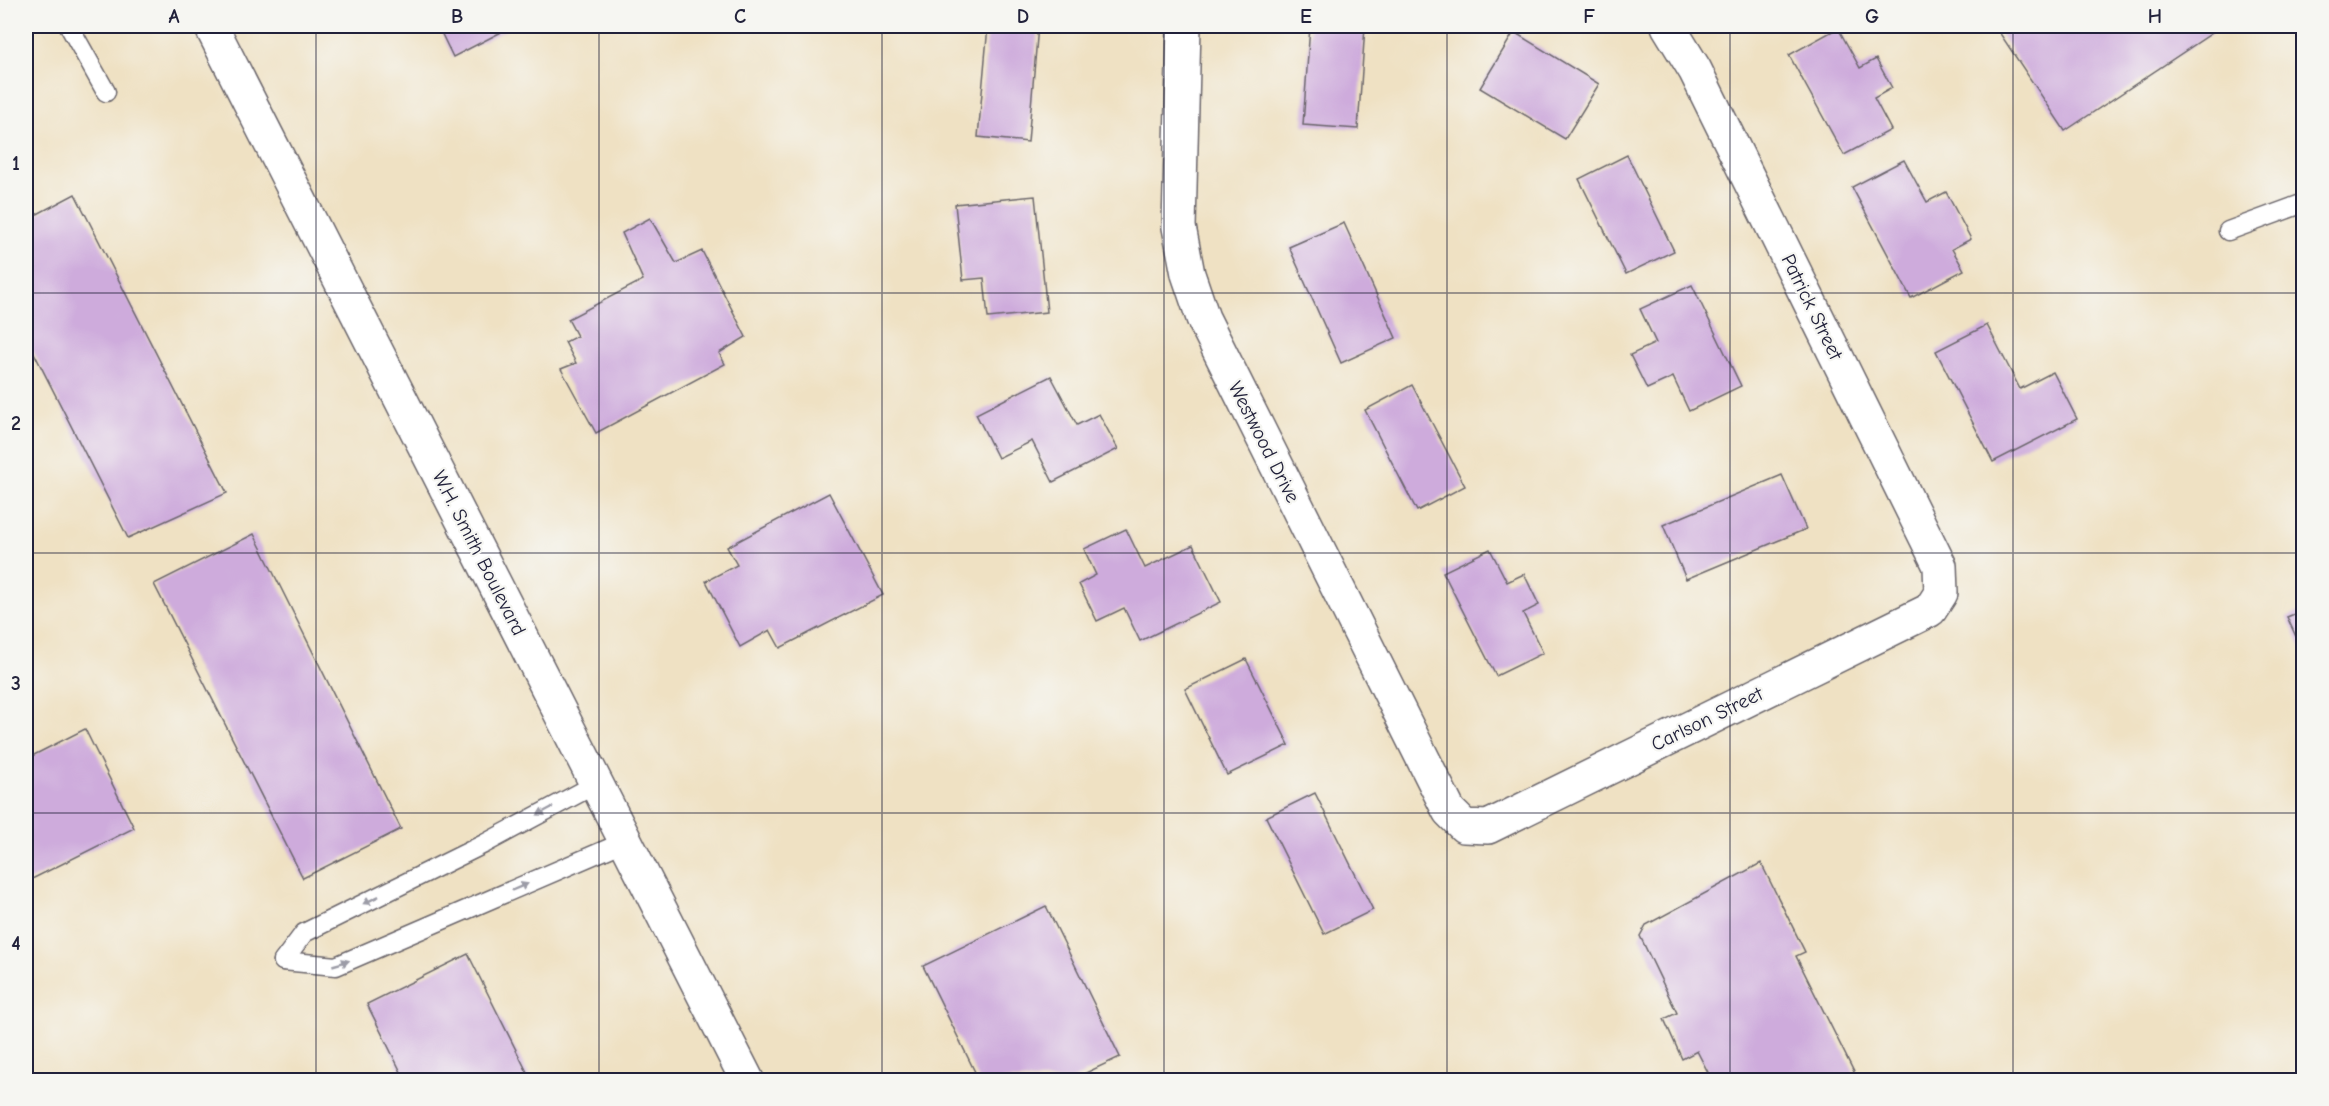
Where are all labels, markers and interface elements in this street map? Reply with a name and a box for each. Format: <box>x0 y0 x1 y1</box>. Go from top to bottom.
text: A <box>168 5 180 28</box>
text: B <box>451 5 463 28</box>
text: C <box>734 5 746 28</box>
text: D <box>1017 5 1029 28</box>
text: E <box>1300 5 1312 28</box>
text: F <box>1583 5 1595 28</box>
text: G <box>1865 5 1879 28</box>
text: H <box>2148 5 2162 28</box>
text: 1 <box>12 152 20 175</box>
street label: Patrick Street <box>1776 250 1848 365</box>
street label: Westwood Drive <box>1224 377 1304 507</box>
text: 2 <box>11 412 21 435</box>
street label: W.H. Smith Boulevard <box>427 467 531 639</box>
text: 3 <box>11 672 21 695</box>
street label: Carlson Street <box>1647 681 1768 756</box>
one-way arrow <box>536 806 553 816</box>
one-way arrow <box>511 882 529 891</box>
one-way arrow <box>363 895 380 905</box>
text: 4 <box>11 932 21 955</box>
one-way arrow <box>331 957 350 967</box>

